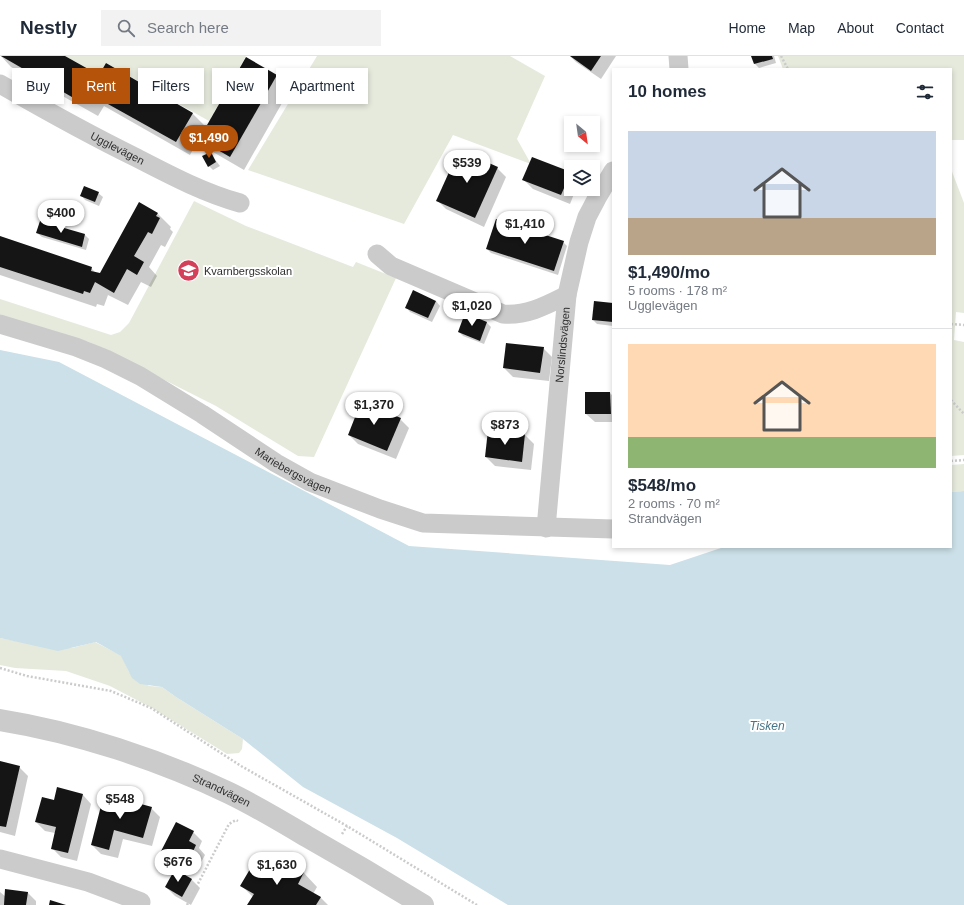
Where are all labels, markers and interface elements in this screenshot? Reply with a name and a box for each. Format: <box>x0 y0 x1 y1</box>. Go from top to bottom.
search box <box>101 10 381 46</box>
text: Nestly <box>20 17 77 38</box>
icon: search <box>115 17 137 39</box>
text: Search here <box>147 19 229 36</box>
text: Home <box>729 20 766 36</box>
text: Map <box>788 20 815 36</box>
text: About <box>837 20 874 36</box>
text: Contact <box>896 20 944 36</box>
chip: Buy <box>12 68 64 104</box>
chip: Rent <box>72 68 130 104</box>
chip: Filters <box>138 68 204 104</box>
chip: New <box>212 68 268 104</box>
chip: Apartment <box>276 68 368 104</box>
icon: filters <box>914 81 936 103</box>
text: 10 homes <box>628 82 706 101</box>
north arrow <box>564 116 600 152</box>
map controls <box>564 116 600 196</box>
pin: $1,490 <box>176 125 242 159</box>
street label: Ugglevägen <box>89 129 147 167</box>
text: $1,490 <box>189 130 229 145</box>
pin: $539 <box>443 150 491 184</box>
text: $539 <box>453 155 481 170</box>
icon: home <box>746 157 818 229</box>
button: layers <box>564 160 600 196</box>
pin: $400 <box>37 200 85 234</box>
text: $400 <box>47 205 75 220</box>
pin: $1,410 <box>492 211 558 245</box>
text: $1,410 <box>505 216 545 231</box>
school or university icon: Kvarnbergsskolan <box>176 258 202 284</box>
text: $1,490/mo <box>628 263 710 282</box>
place label: Kvarnbergsskolan <box>204 265 292 277</box>
text: 5 rooms · 178 m² <box>628 283 727 298</box>
pin: $1,020 <box>439 293 505 327</box>
text: $1,020 <box>452 298 492 313</box>
text: Ugglevägen <box>628 298 697 313</box>
street label: Norslindsvägen <box>553 306 572 383</box>
icon: home <box>746 370 818 442</box>
pin: $1,370 <box>341 392 407 426</box>
text: $1,370 <box>354 397 394 412</box>
pin: $873 <box>481 412 529 446</box>
text: $873 <box>491 417 519 432</box>
street label: Mariebergsvägen <box>253 445 333 496</box>
text: $548/mo <box>628 476 696 495</box>
text: 2 rooms · 70 m² <box>628 496 720 511</box>
text: Strandvägen <box>628 511 702 526</box>
water label: Tisken <box>749 719 785 733</box>
street label: Strandvägen <box>191 771 253 809</box>
pin: $548 <box>96 786 144 820</box>
text: $548 <box>106 791 134 806</box>
pin: $676 <box>154 849 202 883</box>
pin: $1,630 <box>244 852 310 886</box>
text: $676 <box>164 854 192 869</box>
text: $1,630 <box>257 857 297 872</box>

